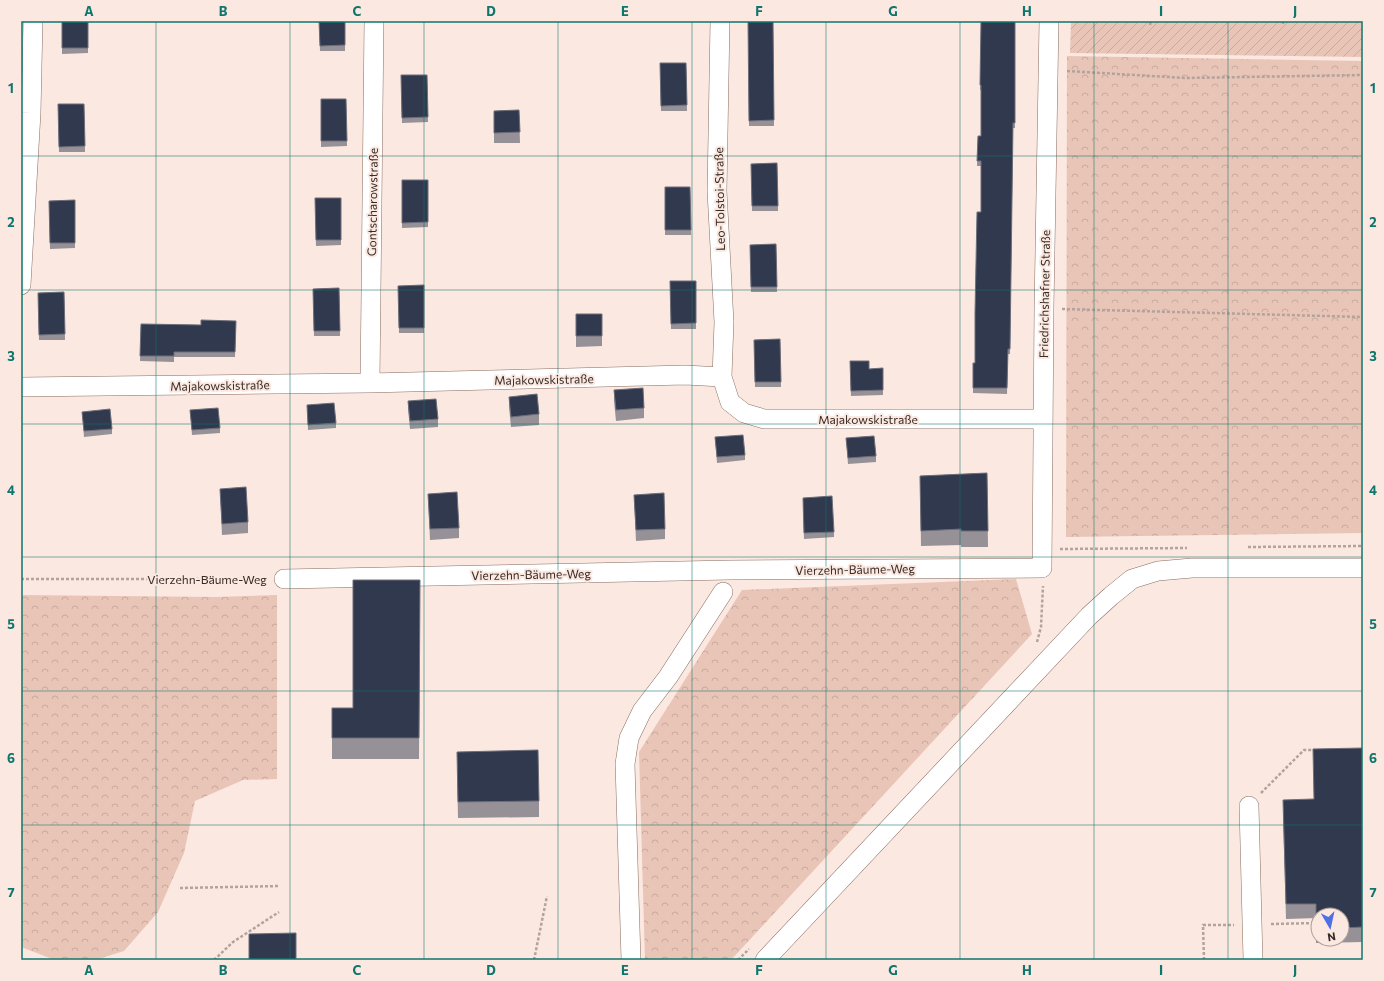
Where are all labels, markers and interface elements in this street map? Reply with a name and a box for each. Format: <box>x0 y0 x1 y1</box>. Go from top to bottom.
text: A <box>84 3 94 19</box>
text: B <box>219 3 228 19</box>
text: C <box>353 3 362 19</box>
text: D <box>486 3 496 19</box>
text: E <box>621 3 629 19</box>
text: F <box>755 3 763 19</box>
text: G <box>888 3 898 19</box>
text: H <box>1022 3 1032 19</box>
text: I <box>1159 3 1163 19</box>
text: J <box>1293 3 1297 19</box>
text: 1 <box>8 80 14 96</box>
text: 1 <box>1370 80 1376 96</box>
street label: Leo-Tolstoi-Straße <box>711 147 727 251</box>
street label: Gontscharowstraße <box>364 148 380 256</box>
text: 2 <box>7 214 15 230</box>
text: 2 <box>1369 214 1377 230</box>
street label: Friedrichshafner Straße <box>1036 230 1052 358</box>
text: 3 <box>7 348 15 364</box>
text: 3 <box>1369 348 1377 364</box>
street label: Majakowskistraße <box>494 371 594 387</box>
street label: Majakowskistraße <box>170 377 270 393</box>
street label: Majakowskistraße <box>818 412 918 426</box>
text: 4 <box>7 482 15 498</box>
text: 4 <box>1369 482 1377 498</box>
street label: Vierzehn-Bäume-Weg <box>795 561 915 577</box>
street label: Vierzehn-Bäume-Weg <box>471 566 591 582</box>
street label: Vierzehn-Bäume-Weg <box>147 572 267 586</box>
text: 5 <box>7 616 15 632</box>
text: 5 <box>1369 616 1377 632</box>
text: 6 <box>7 750 15 766</box>
text: 6 <box>1369 750 1377 766</box>
text: 7 <box>7 884 15 900</box>
text: 7 <box>1369 884 1377 900</box>
north arrow <box>1310 907 1350 947</box>
text: N <box>1327 930 1337 944</box>
text: A <box>84 962 94 978</box>
text: B <box>219 962 228 978</box>
text: C <box>353 962 362 978</box>
text: D <box>486 962 496 978</box>
text: E <box>621 962 629 978</box>
text: F <box>755 962 763 978</box>
text: G <box>888 962 898 978</box>
text: H <box>1022 962 1032 978</box>
text: I <box>1159 962 1163 978</box>
text: J <box>1293 962 1297 978</box>

